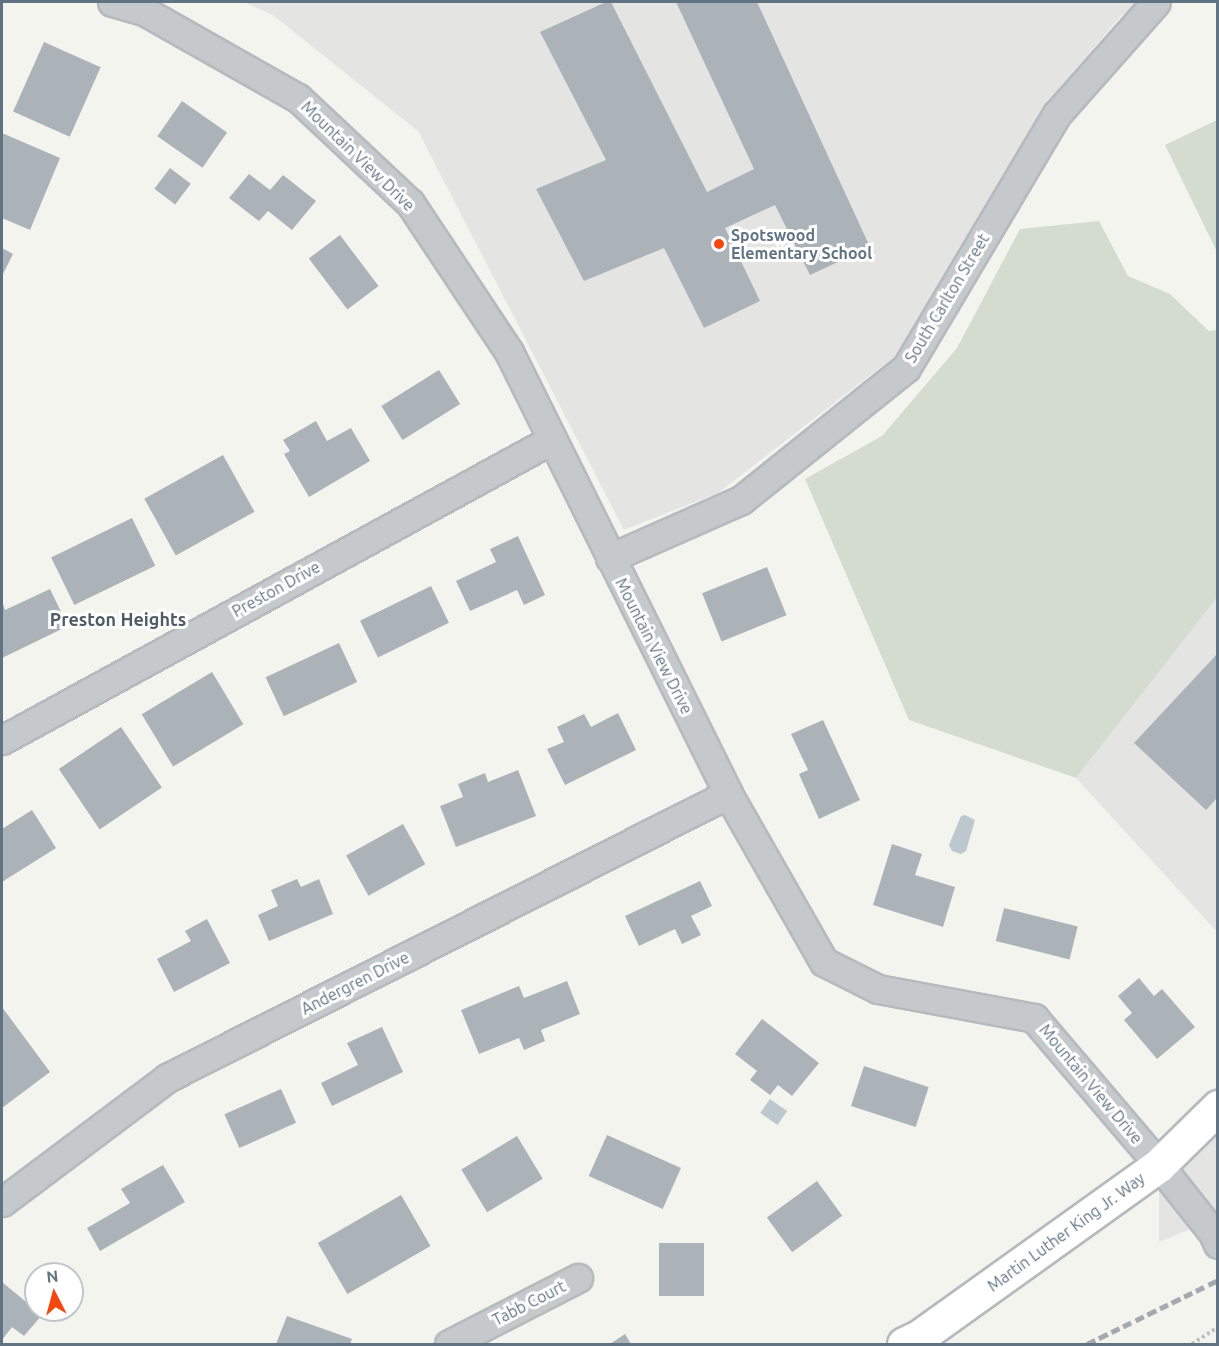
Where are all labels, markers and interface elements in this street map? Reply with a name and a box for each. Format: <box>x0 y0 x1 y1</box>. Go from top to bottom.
street label: Mountain View Drive <box>297 97 419 215</box>
place label: Spotswood Elementary School <box>731 225 872 263</box>
street label: South Carlton Street <box>901 230 993 366</box>
marker: Spotswood Elementary School <box>712 237 726 251</box>
street label: Preston Drive <box>229 557 323 621</box>
street label: Mountain View Drive <box>611 575 697 717</box>
district label: Preston Heights <box>50 608 186 630</box>
street label: Andergren Drive <box>298 948 412 1018</box>
street label: Mountain View Drive <box>1035 1020 1147 1148</box>
street label: Martin Luther King Jr. Way <box>984 1169 1148 1295</box>
north arrow <box>24 1262 84 1322</box>
text: N <box>45 1267 59 1286</box>
street label: Tabb Court <box>489 1276 569 1330</box>

